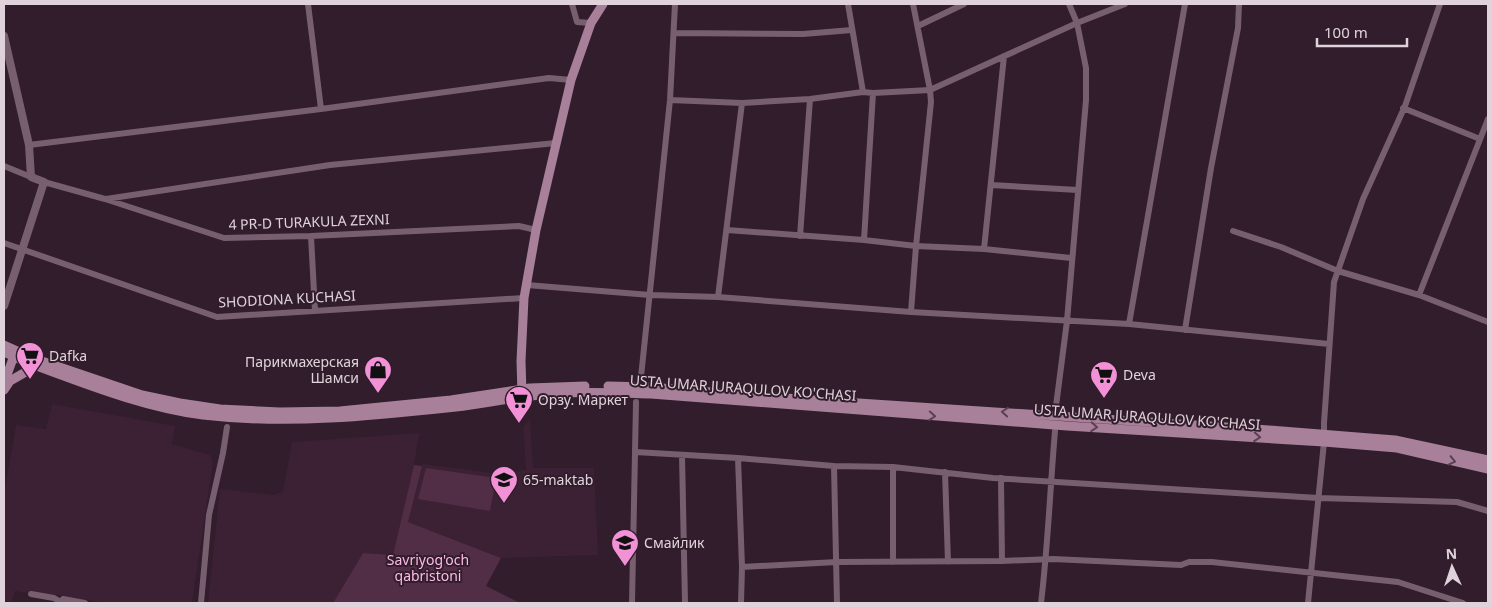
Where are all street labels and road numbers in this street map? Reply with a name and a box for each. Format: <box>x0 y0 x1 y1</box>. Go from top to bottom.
street label: 4 PR-D TURAKULA ZEXNI <box>228 209 390 234</box>
street label: SHODIONA KUCHASI <box>218 285 356 312</box>
street label: USTA UMAR JURAQULOV KO'CHASI <box>629 370 857 405</box>
street label: USTA UMAR JURAQULOV KO'CHASI <box>1033 399 1261 434</box>

